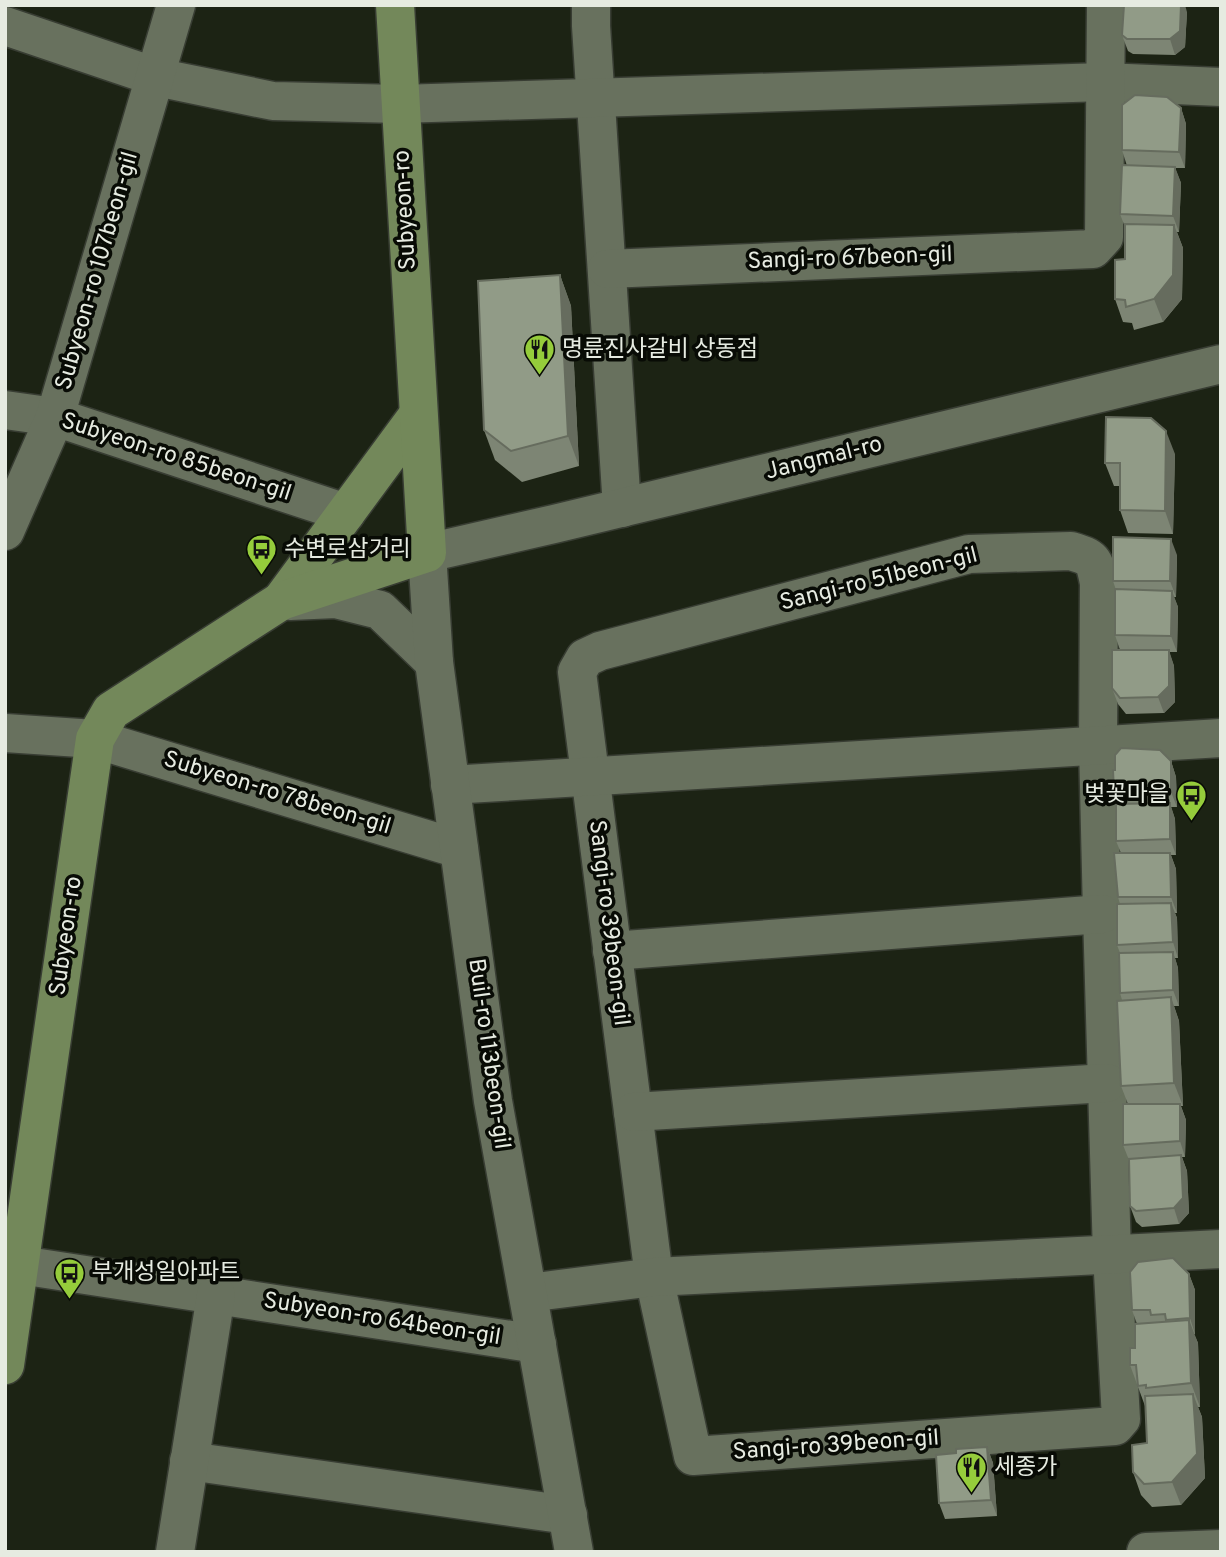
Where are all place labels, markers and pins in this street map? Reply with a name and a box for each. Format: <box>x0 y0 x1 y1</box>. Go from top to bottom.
restaurant icon: 명륜진사갈비 상동점 <box>522 333 556 377</box>
place label: 명륜진사갈비 상동점 <box>562 336 758 365</box>
bus stop icon: 수변로삼거리 <box>244 533 278 577</box>
place label: 수변로삼거리 <box>284 536 411 565</box>
bus stop icon: 벚꽃마을 <box>1175 778 1209 822</box>
place label: 벚꽃마을 <box>1084 781 1169 810</box>
bus stop icon: 부개성일아파트 <box>52 1256 86 1300</box>
place label: 부개성일아파트 <box>92 1259 240 1288</box>
restaurant icon: 세종가 <box>954 1451 988 1495</box>
place label: 세종가 <box>994 1454 1057 1483</box>

